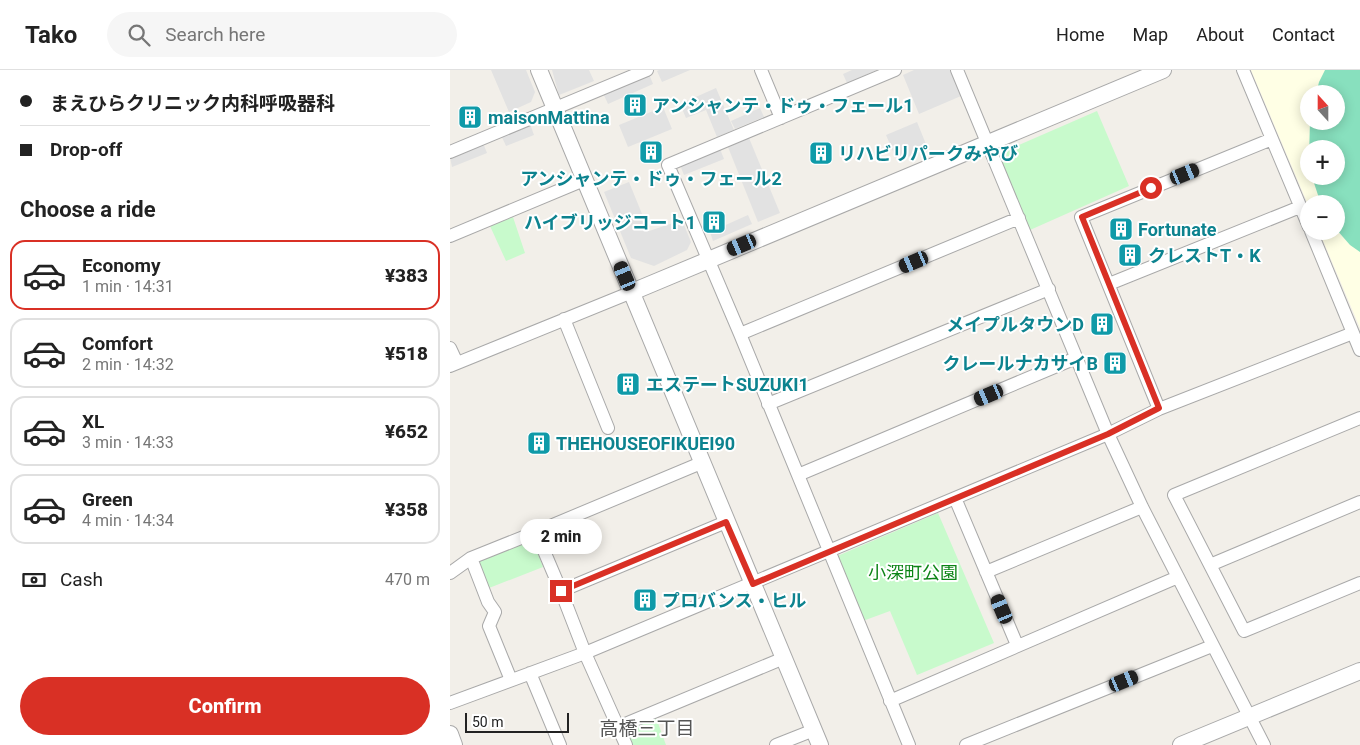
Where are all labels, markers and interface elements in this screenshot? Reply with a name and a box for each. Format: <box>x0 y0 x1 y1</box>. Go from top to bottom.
search box <box>107 12 457 57</box>
text: Tako <box>25 21 77 49</box>
icon: search <box>125 21 153 49</box>
text: Search here <box>165 23 265 46</box>
text: Home <box>1056 24 1105 45</box>
text: Map <box>1133 24 1168 45</box>
text: About <box>1196 24 1244 45</box>
text: Contact <box>1272 24 1335 45</box>
north arrow <box>1300 85 1345 130</box>
map controls <box>1300 85 1345 240</box>
text: まえひらクリニック内科呼吸器科 <box>50 92 335 115</box>
building icon: アンシャンテ・ドゥ・フェール1 <box>622 92 648 118</box>
place label: アンシャンテ・ドゥ・フェール1 <box>652 95 914 116</box>
building icon: maisonMattina <box>457 104 483 130</box>
place label: maisonMattina <box>488 107 610 128</box>
text: Drop-off <box>50 138 122 161</box>
building icon: アンシャンテ・ドゥ・フェール2 <box>638 139 664 165</box>
building icon: リハビリパークみやび <box>808 140 834 166</box>
button: + <box>1300 140 1345 185</box>
place label: リハビリパークみやび <box>838 143 1018 164</box>
car <box>1168 161 1201 187</box>
place label: アンシャンテ・ドゥ・フェール2 <box>520 168 782 189</box>
route start <box>1140 177 1162 199</box>
button: − <box>1300 195 1345 240</box>
text: Choose a ride <box>20 197 156 222</box>
building icon: ハイブリッジコート1 <box>701 209 727 235</box>
place label: ハイブリッジコート1 <box>524 212 696 233</box>
building icon: Fortunate <box>1108 216 1134 242</box>
place label: Fortunate <box>1138 219 1217 240</box>
car <box>725 232 758 258</box>
building icon: クレストT・K <box>1117 242 1143 268</box>
place label: クレストT・K <box>1148 245 1261 266</box>
car <box>897 249 930 275</box>
icon: car <box>22 253 67 298</box>
text: Economy <box>82 254 161 277</box>
car <box>612 259 637 293</box>
text: ¥383 <box>385 264 428 287</box>
text: 1 min · 14:31 <box>82 277 174 296</box>
building icon: メイプルタウンD <box>1089 311 1115 337</box>
place label: メイプルタウンD <box>946 314 1084 335</box>
icon: car <box>22 331 67 376</box>
text: Comfort <box>82 332 153 355</box>
text: ¥518 <box>385 342 428 365</box>
building icon: クレールナカサイB <box>1102 350 1128 376</box>
place label: クレールナカサイB <box>943 353 1098 374</box>
text: 2 min · 14:32 <box>82 355 174 374</box>
building icon: エステートSUZUKI1 <box>615 371 641 397</box>
place label: エステートSUZUKI1 <box>646 374 809 395</box>
car <box>972 382 1005 408</box>
icon: car <box>22 409 67 454</box>
text: XL <box>82 410 104 433</box>
text: ¥652 <box>385 420 428 443</box>
building icon: THEHOUSEOFIKUEI90 <box>526 430 552 456</box>
text: 3 min · 14:33 <box>82 433 174 452</box>
place label: THEHOUSEOFIKUEI90 <box>556 433 735 454</box>
icon: car <box>22 487 67 532</box>
text: Green <box>82 488 133 511</box>
text: ¥358 <box>385 498 428 521</box>
text: 4 min · 14:34 <box>82 511 174 530</box>
callout: 2 min <box>520 518 602 554</box>
text: 2 min <box>541 527 581 546</box>
park label: 小深町公園 <box>868 562 958 583</box>
icon: cash <box>20 566 48 594</box>
text: Cash <box>60 568 103 591</box>
text: 470 m <box>385 570 430 589</box>
route end <box>550 580 572 602</box>
building icon: プロバンス・ヒル <box>632 587 658 613</box>
place label: プロバンス・ヒル <box>662 590 807 611</box>
car <box>989 592 1014 626</box>
car <box>1107 668 1140 694</box>
button: Confirm <box>20 677 430 735</box>
scale bar <box>465 710 569 733</box>
text: 50 m <box>472 714 504 730</box>
district label: 高橋三丁目 <box>599 717 695 740</box>

